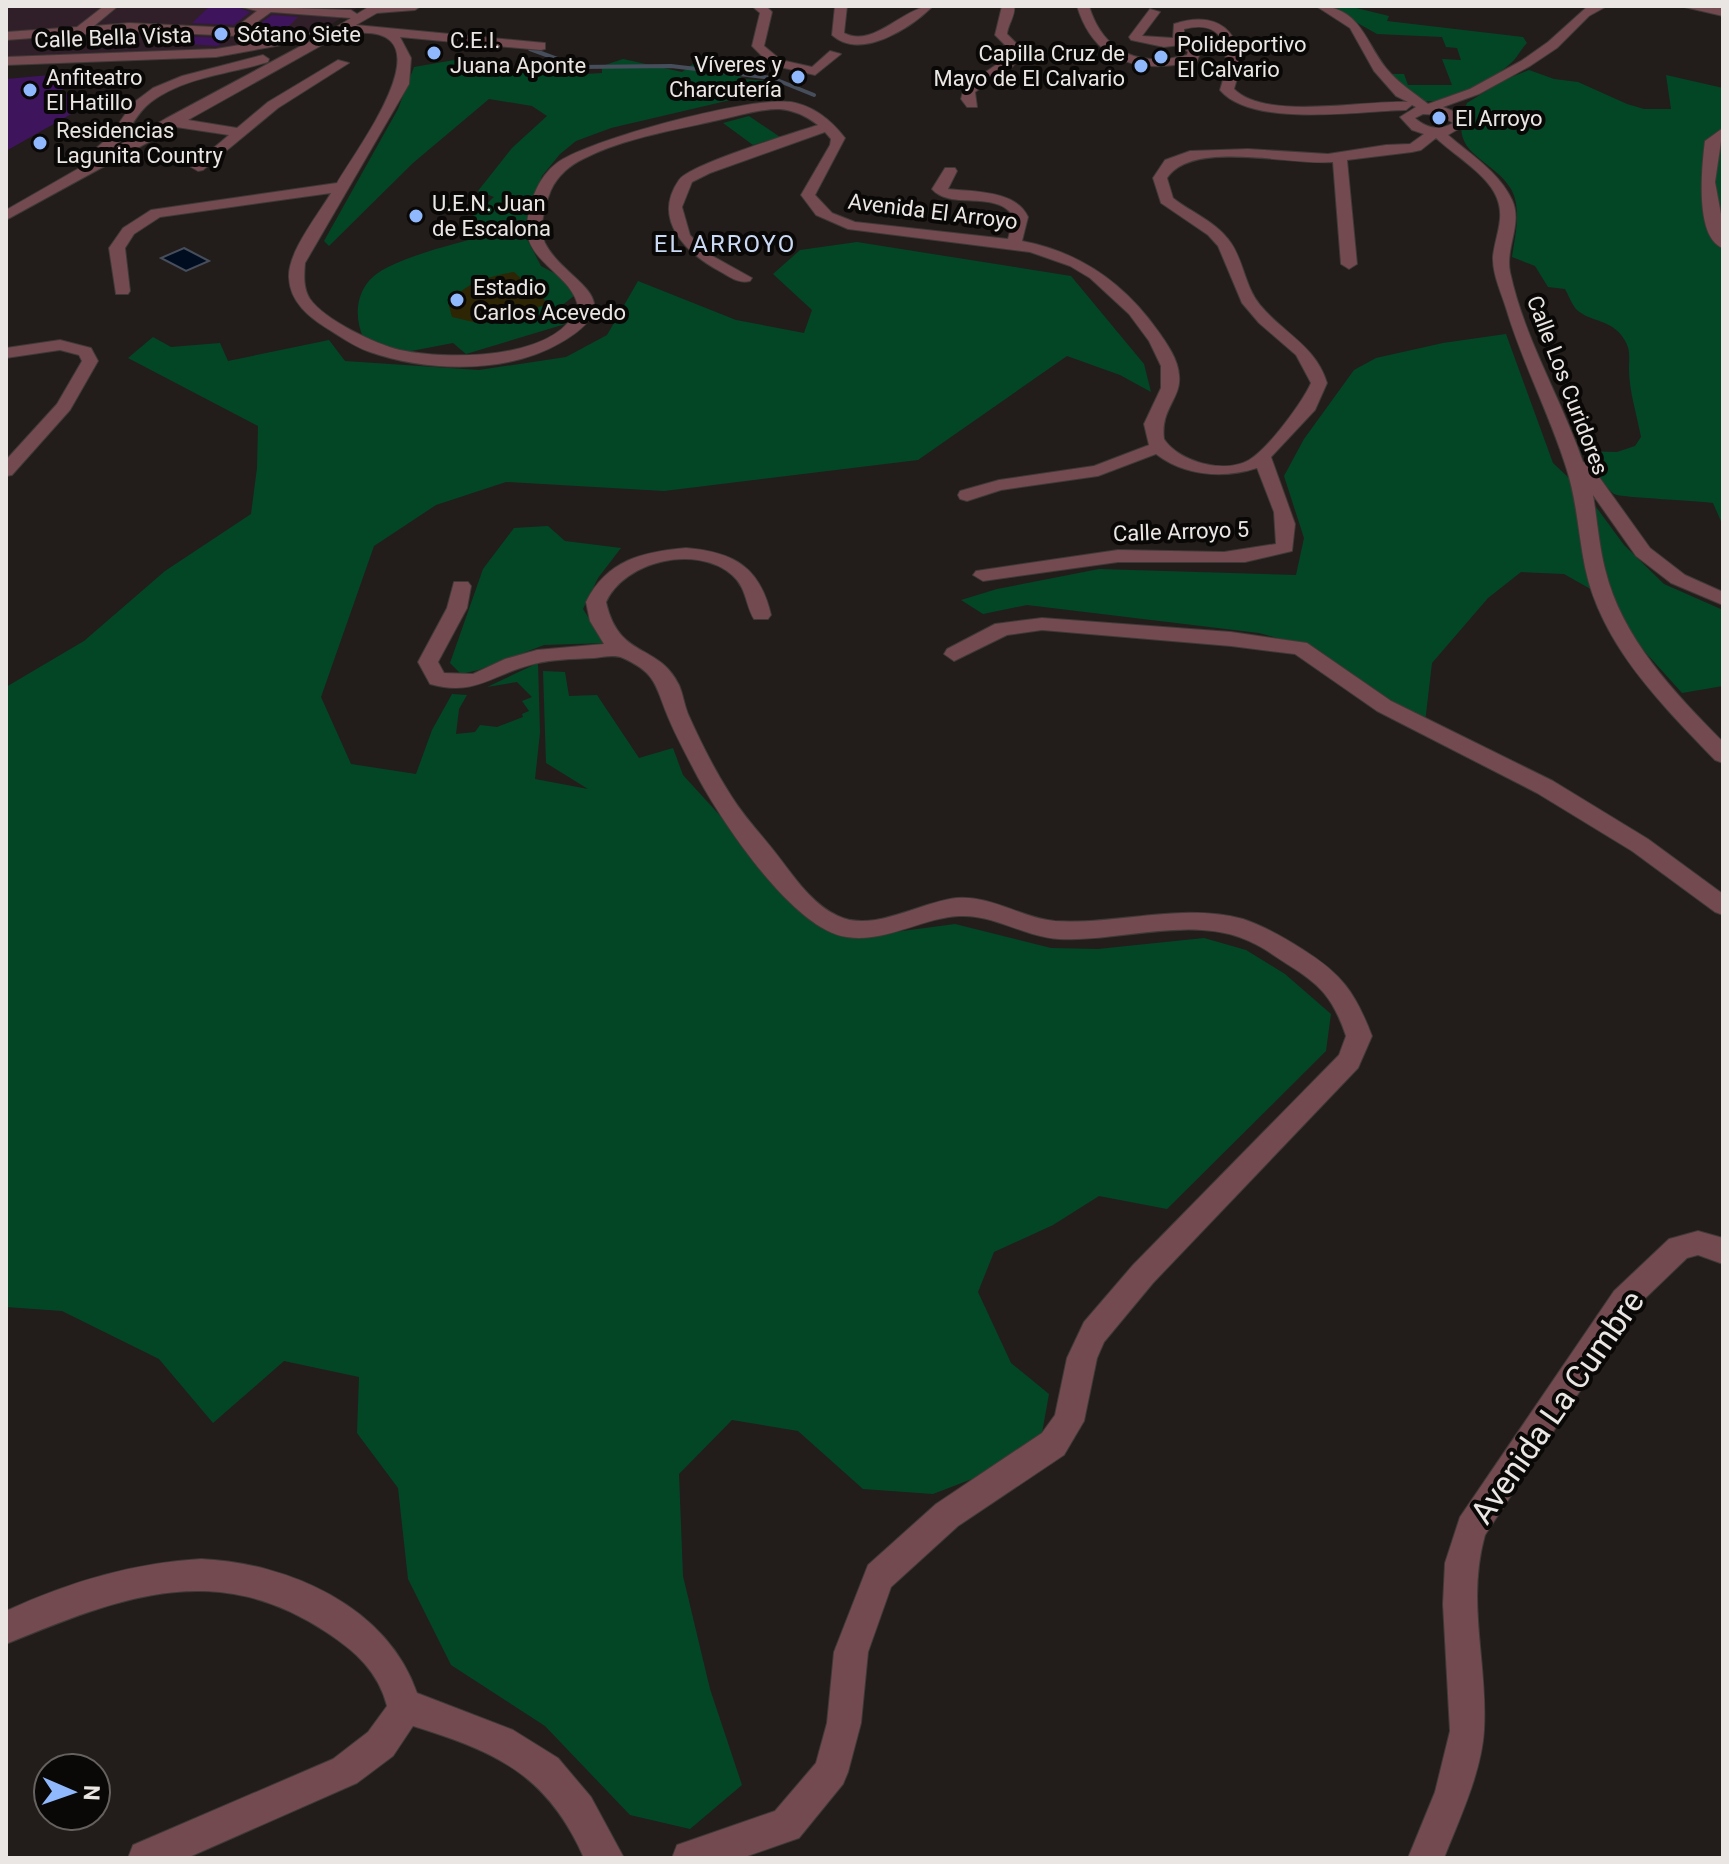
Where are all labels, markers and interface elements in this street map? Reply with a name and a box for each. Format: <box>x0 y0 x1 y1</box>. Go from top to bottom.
street label: Calle Bella Vista <box>34 22 192 53</box>
place label: Sótano Siete <box>237 22 361 47</box>
marker: Sótano Siete <box>212 25 230 43</box>
place label: C.E.I. Juana Aponte <box>450 28 586 78</box>
place label: Polideportivo El Calvario <box>1177 32 1307 82</box>
place label: Capilla Cruz de Mayo de El Calvario <box>933 41 1125 91</box>
marker: C.E.I. Juana Aponte <box>425 44 443 62</box>
marker: Polideportivo El Calvario <box>1152 48 1170 66</box>
place label: Víveres y Charcutería <box>669 52 783 102</box>
marker: Capilla Cruz de Mayo de El Calvario <box>1132 57 1150 75</box>
place label: Anfiteatro El Hatillo <box>46 65 143 115</box>
marker: Víveres y Charcutería <box>789 68 807 86</box>
marker: Anfiteatro El Hatillo <box>21 81 39 99</box>
place label: El Arroyo <box>1455 106 1543 131</box>
marker: El Arroyo <box>1430 109 1448 127</box>
place label: Residencias Lagunita Country <box>56 118 223 168</box>
marker: Residencias Lagunita Country <box>31 134 49 152</box>
street label: Avenida El Arroyo <box>847 189 1019 234</box>
place label: U.E.N. Juan de Escalona <box>432 191 551 241</box>
marker: U.E.N. Juan de Escalona <box>407 207 425 225</box>
district label: EL ARROYO <box>654 230 796 258</box>
place label: Estadio Carlos Acevedo <box>473 275 626 325</box>
marker: Estadio Carlos Acevedo <box>448 291 466 309</box>
street label: Calle Los Curidores <box>1522 292 1613 478</box>
street label: Calle Arroyo 5 <box>1113 517 1249 546</box>
street label: Avenida La Cumbre <box>1462 1283 1652 1531</box>
north arrow <box>32 1752 112 1832</box>
text: N <box>79 1784 104 1801</box>

